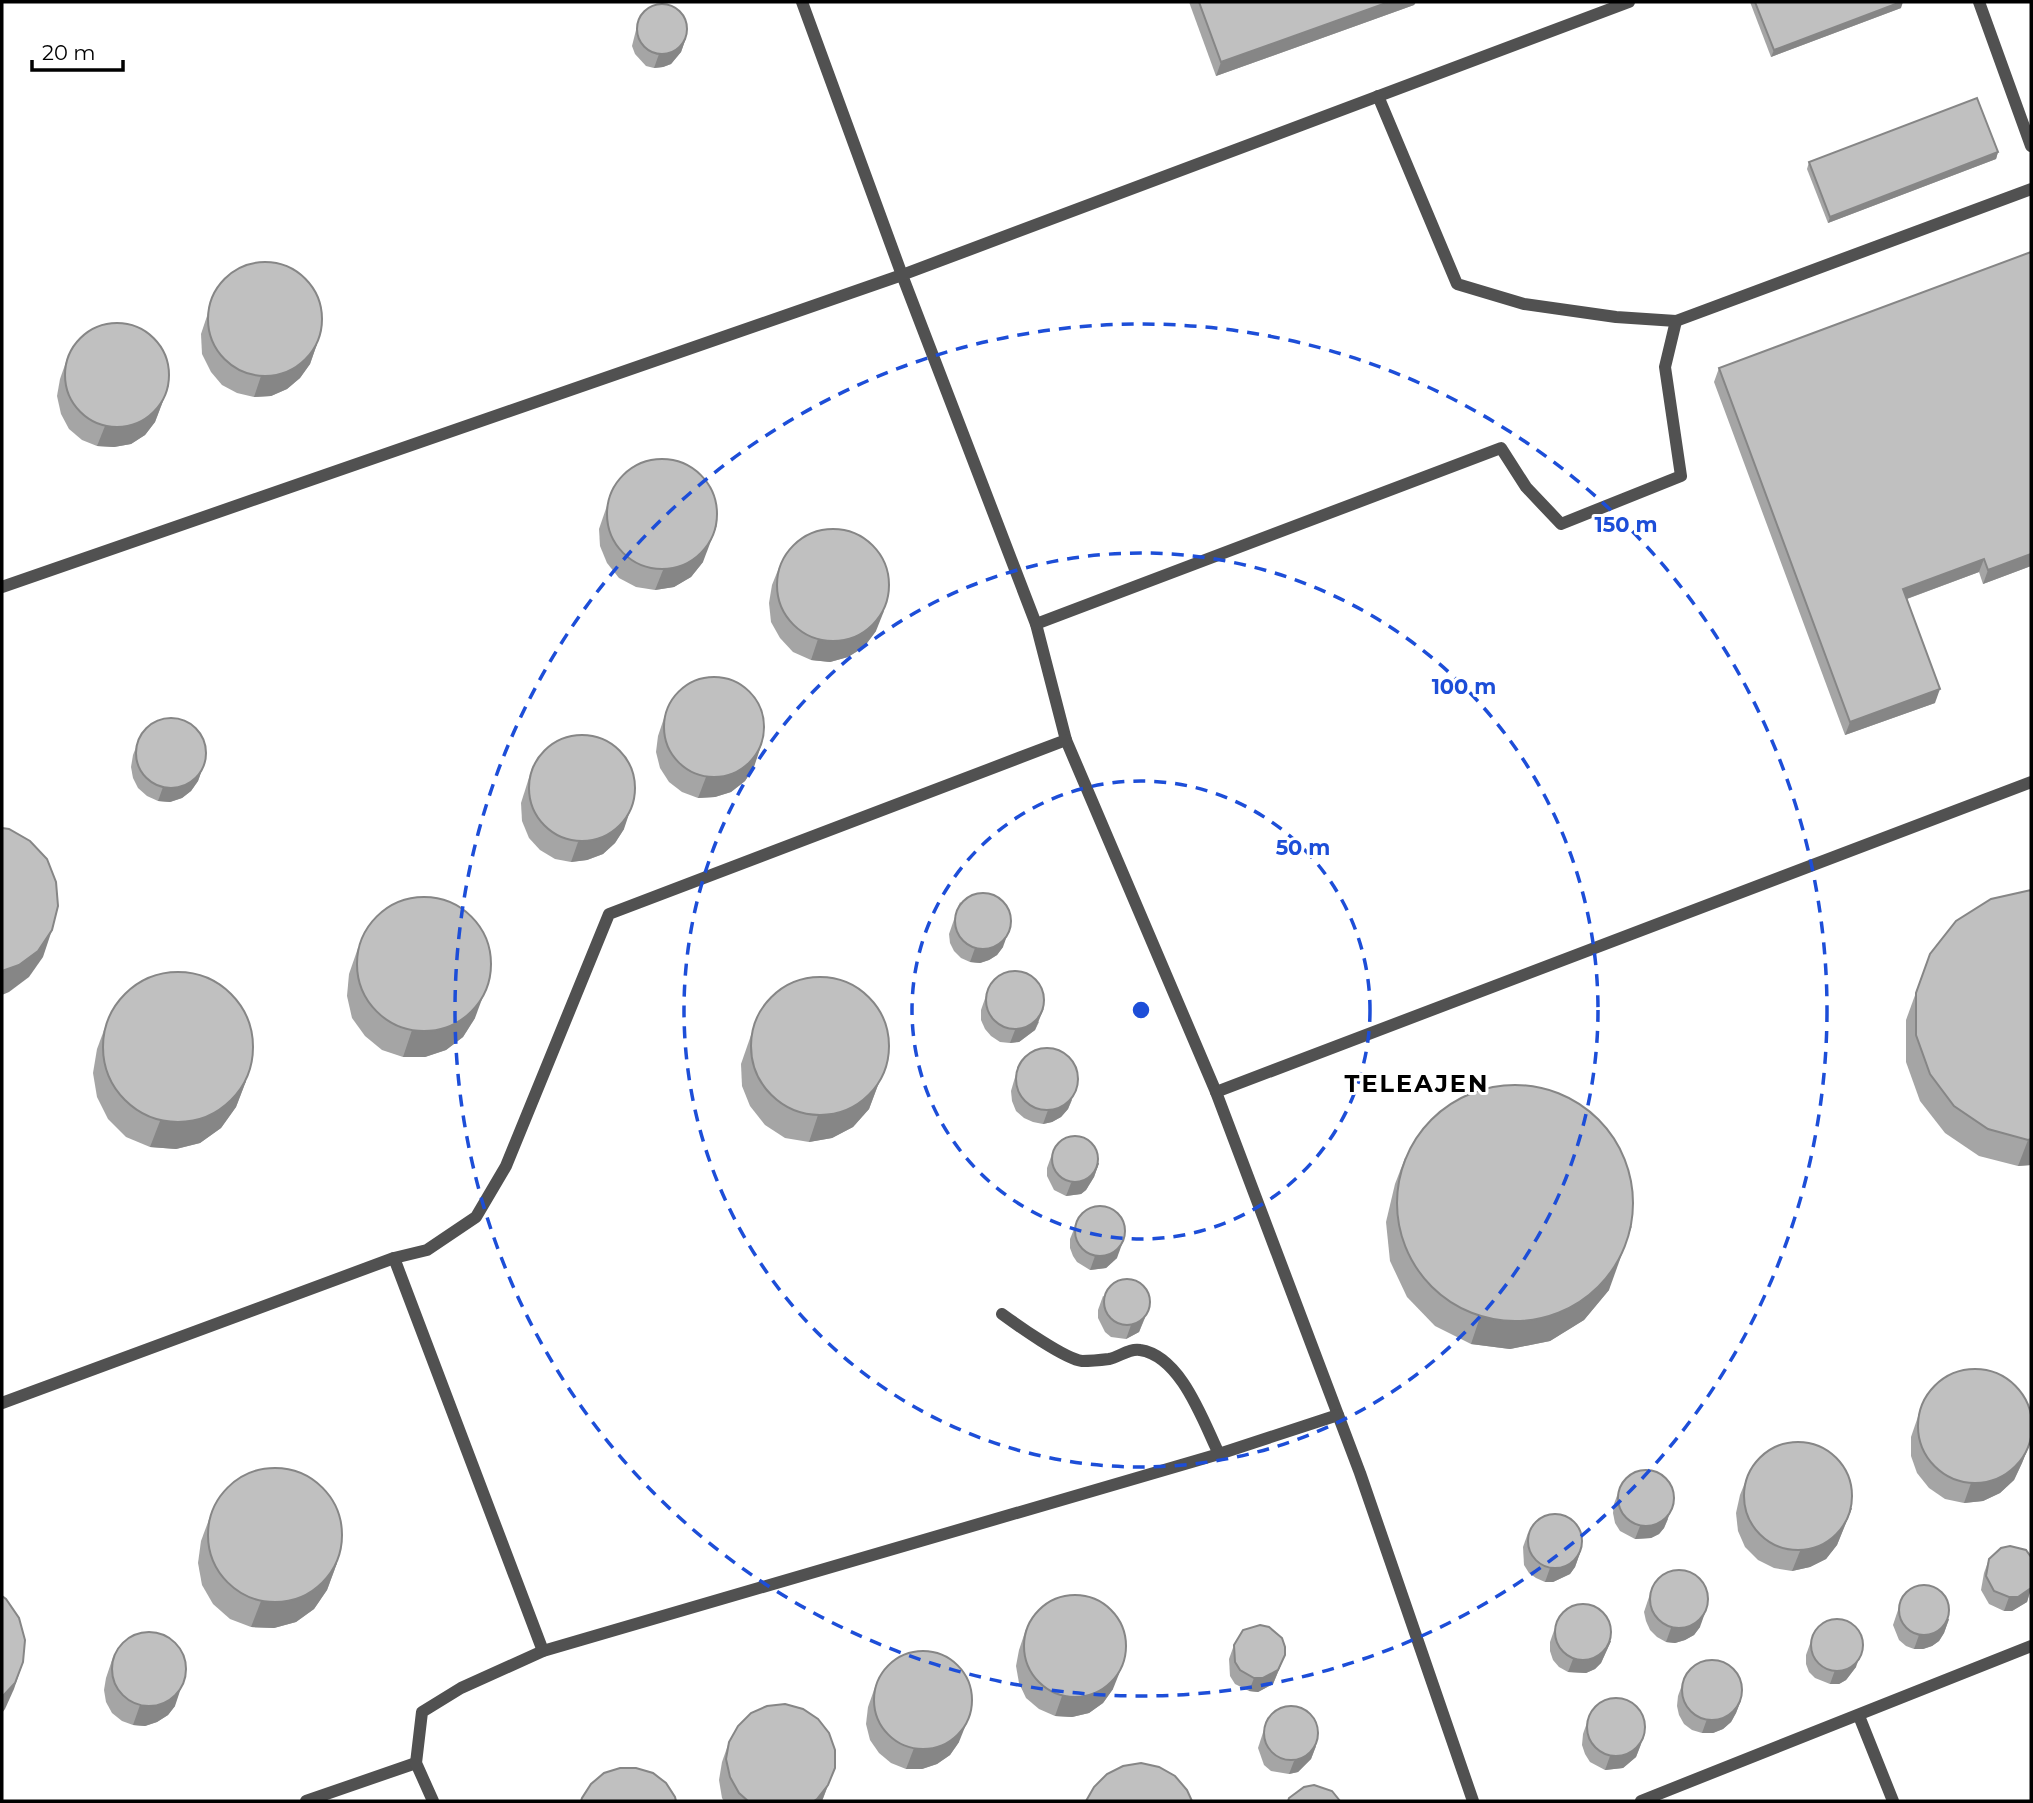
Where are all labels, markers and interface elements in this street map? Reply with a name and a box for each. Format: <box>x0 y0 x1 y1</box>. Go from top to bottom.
scale bar <box>32 28 122 72</box>
text: 20 m <box>42 40 96 65</box>
text: 150 m <box>1595 512 1657 537</box>
text: 100 m <box>1432 674 1496 699</box>
text: 50 m <box>1276 835 1330 860</box>
centre of rings <box>1129 998 1153 1022</box>
district label: TELEAJEN <box>1345 1069 1489 1098</box>

